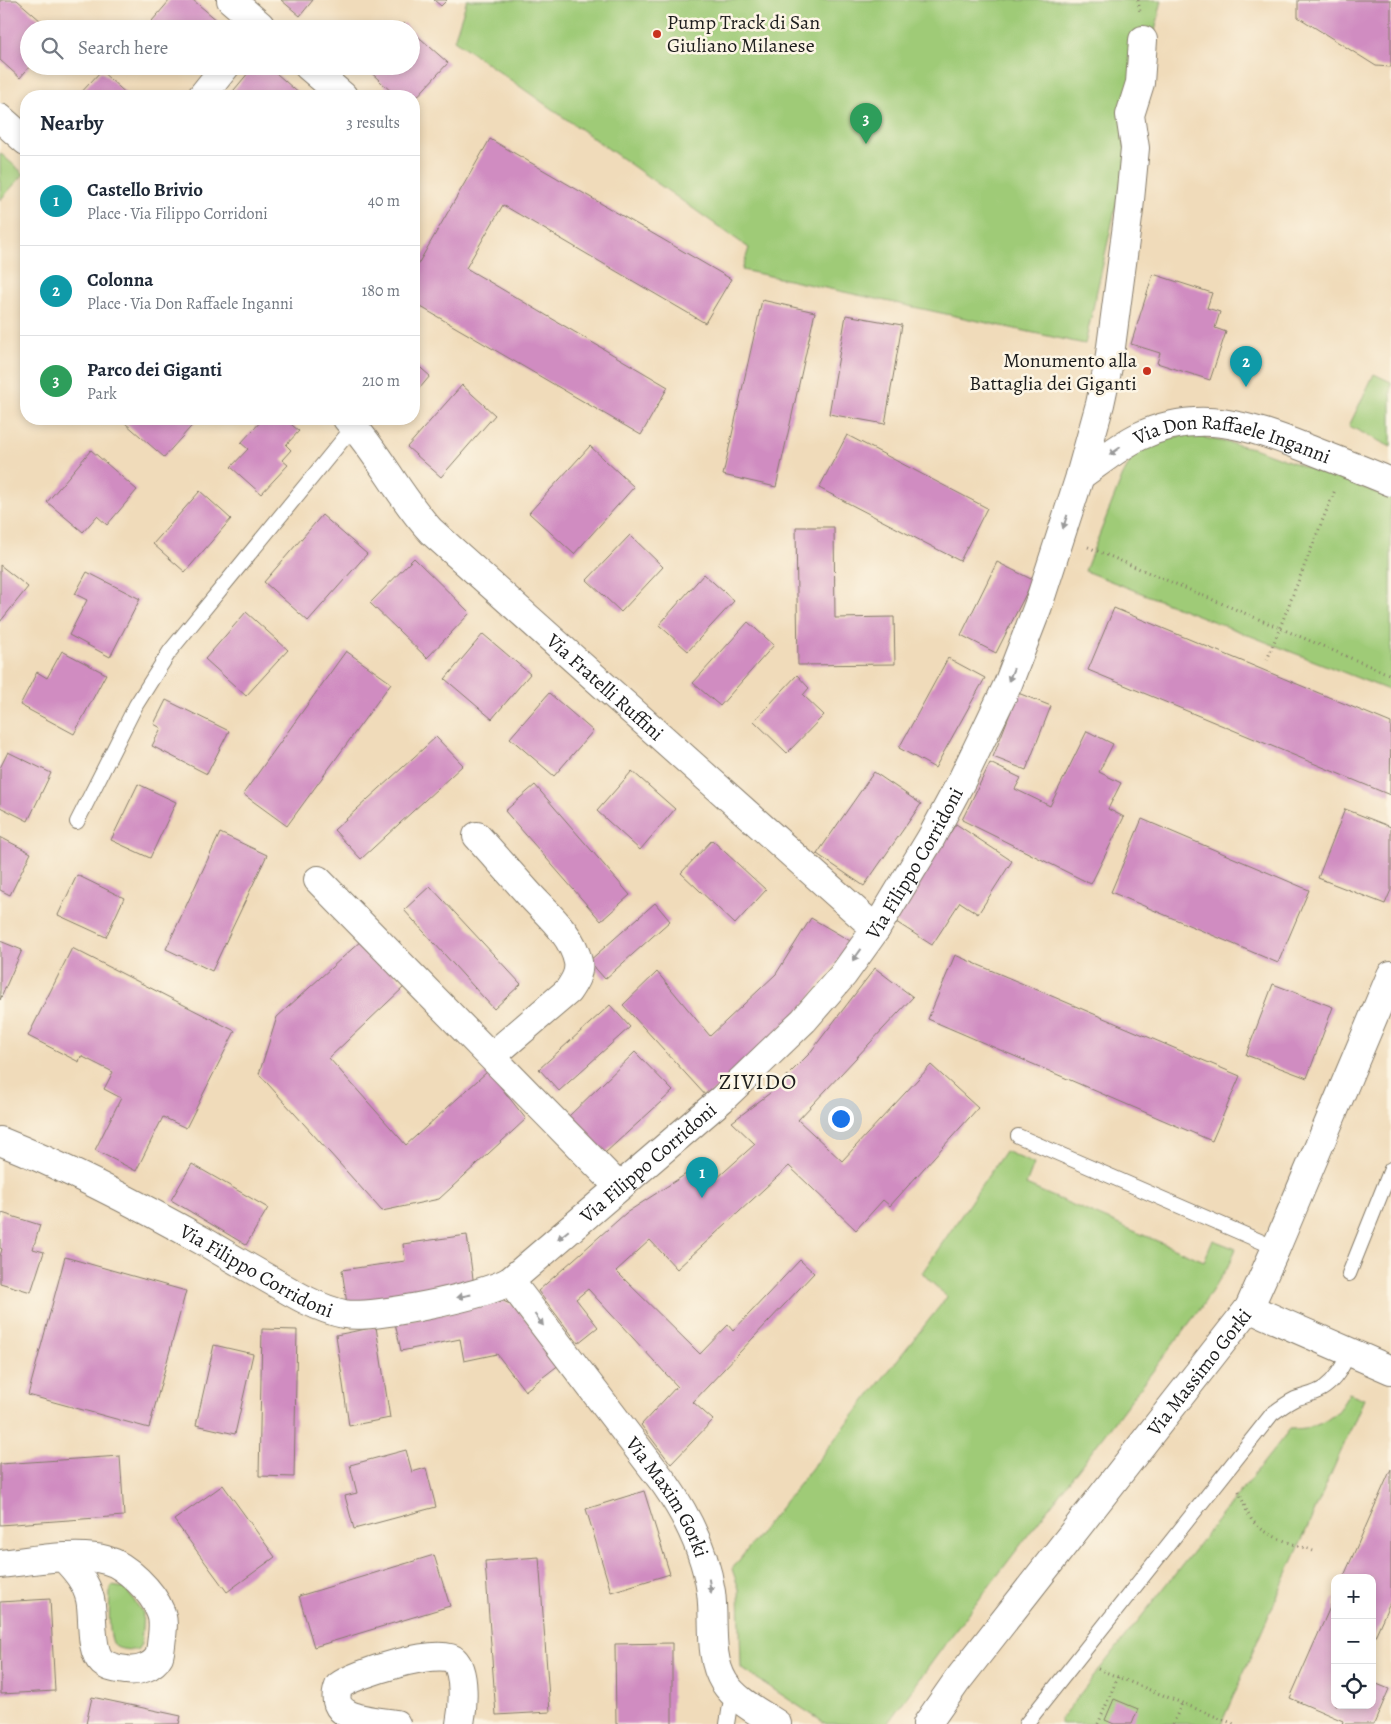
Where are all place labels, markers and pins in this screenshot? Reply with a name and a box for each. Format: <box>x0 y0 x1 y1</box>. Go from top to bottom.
place label: Pump Track di San Giuliano Milanese <box>667 9 820 59</box>
marker: Pump Track di San Giuliano Milanese <box>651 28 663 40</box>
pin: 3 <box>850 103 882 144</box>
pin: 2 <box>1230 346 1262 387</box>
place label: Monumento alla Battaglia dei Giganti <box>969 347 1138 397</box>
marker: Monumento alla Battaglia dei Giganti <box>1141 365 1153 377</box>
pin: 1 <box>686 1157 718 1198</box>

